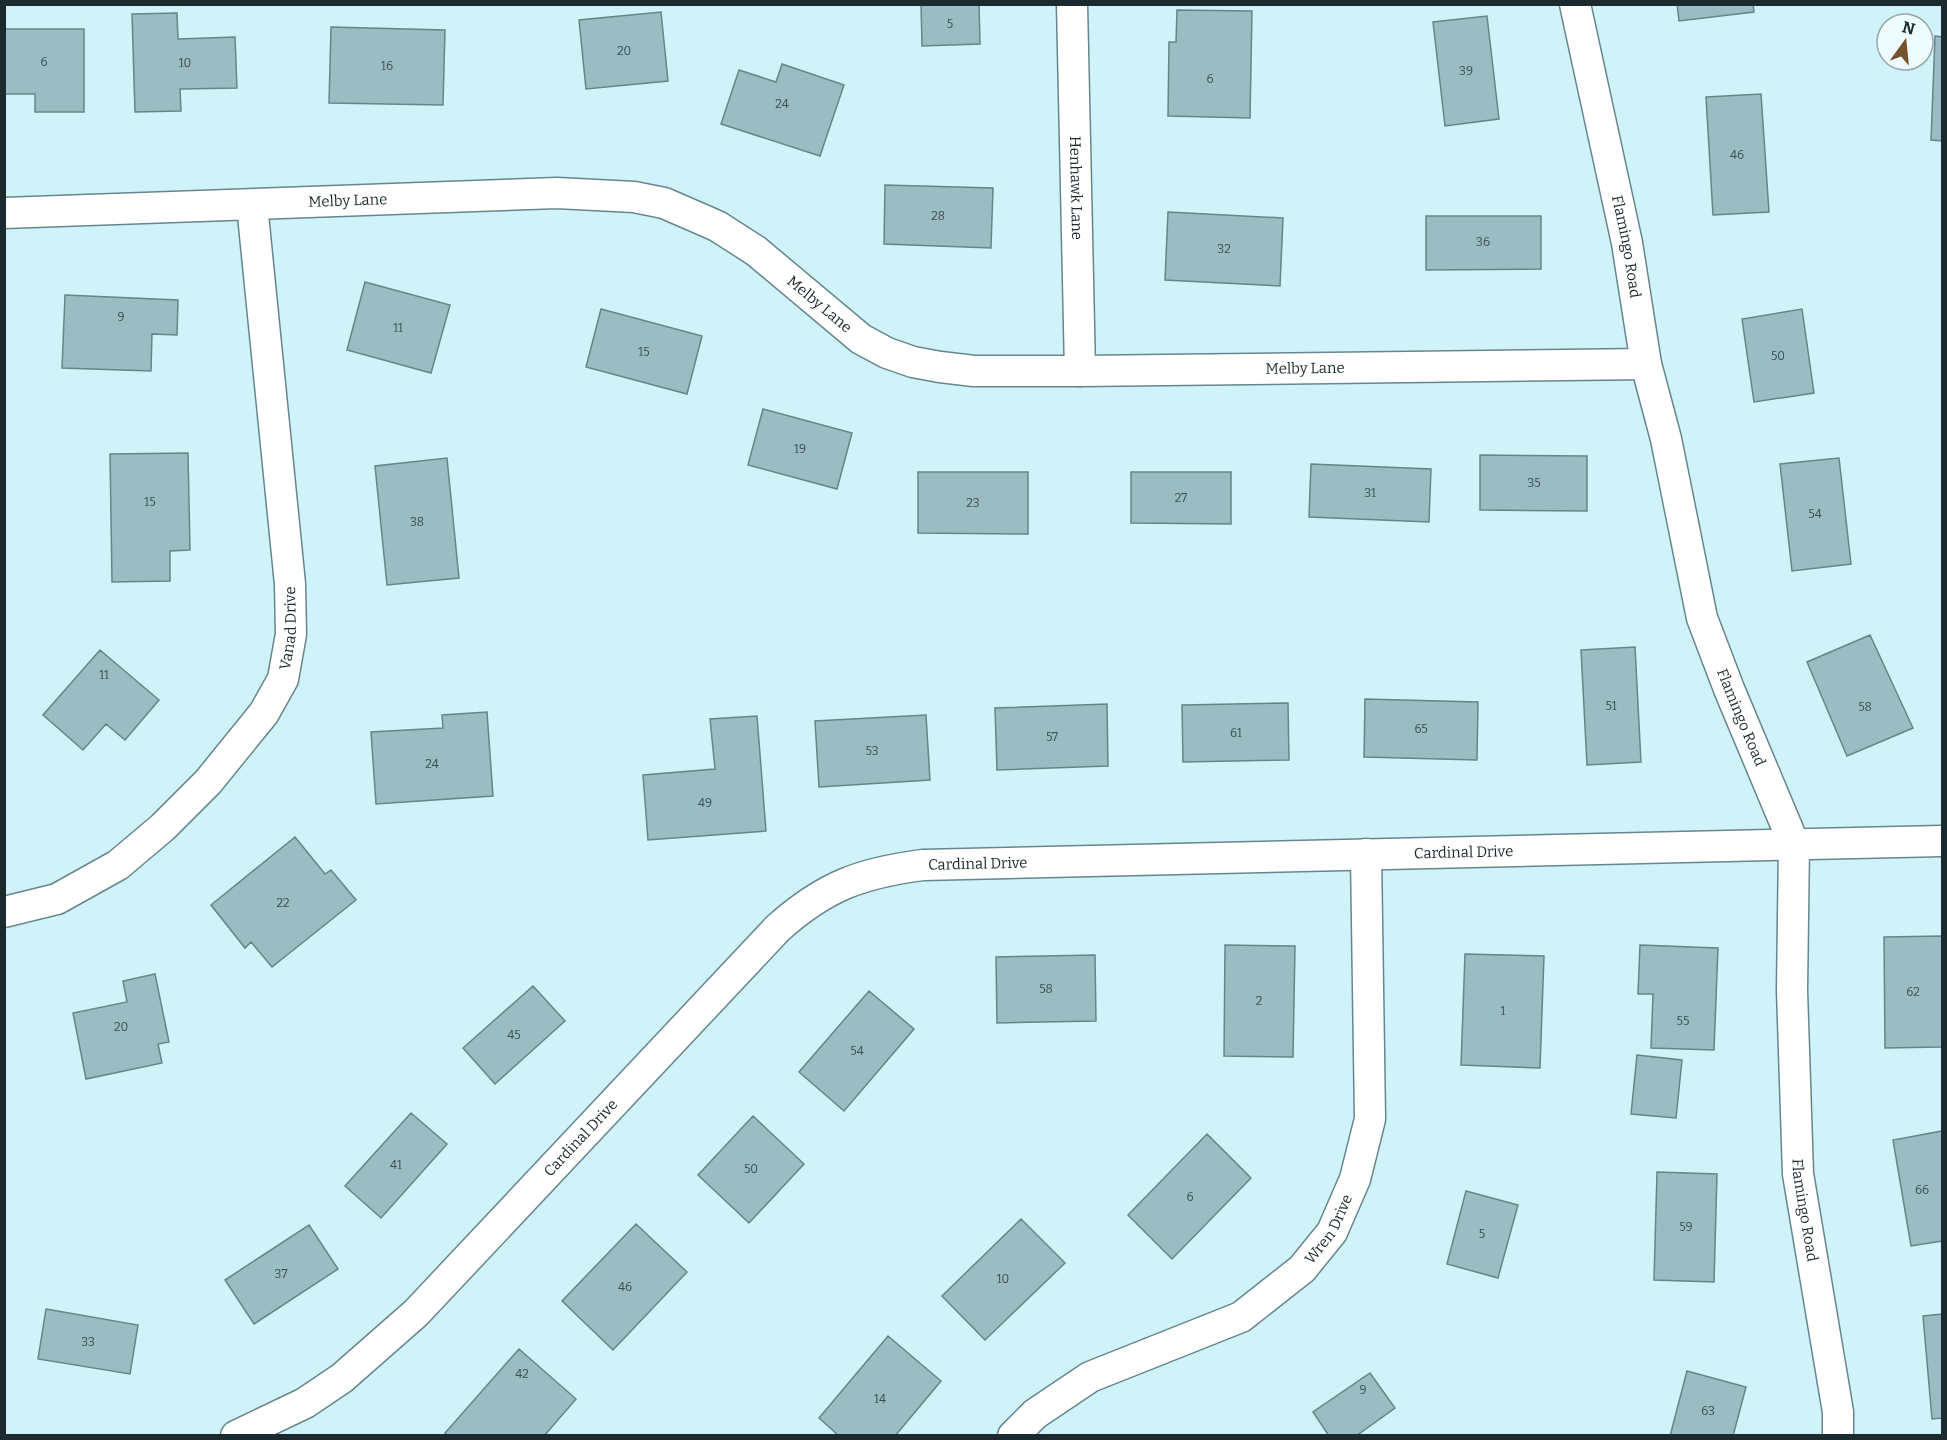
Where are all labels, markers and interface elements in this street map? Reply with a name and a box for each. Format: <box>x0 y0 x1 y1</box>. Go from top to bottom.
north arrow <box>1875 12 1935 72</box>
house number: 5 <box>947 17 953 31</box>
text: N <box>1900 17 1917 39</box>
house number: 20 <box>617 44 631 58</box>
house number: 6 <box>40 55 48 69</box>
house number: 10 <box>179 56 191 70</box>
house number: 16 <box>381 59 393 73</box>
house number: 39 <box>1459 64 1473 78</box>
house number: 6 <box>1206 72 1214 86</box>
house number: 24 <box>775 97 789 111</box>
street label: Henhawk Lane <box>1066 136 1086 240</box>
house number: 46 <box>1730 148 1744 162</box>
street label: Melby Lane <box>308 190 388 211</box>
street label: Flamingo Road <box>1608 194 1645 299</box>
house number: 28 <box>931 209 945 223</box>
house number: 36 <box>1476 235 1490 249</box>
house number: 32 <box>1217 242 1231 256</box>
street label: Melby Lane <box>783 272 856 337</box>
house number: 9 <box>117 310 125 324</box>
house number: 11 <box>393 321 403 335</box>
house number: 15 <box>638 345 650 359</box>
house number: 50 <box>1771 349 1785 363</box>
street label: Melby Lane <box>1265 359 1345 378</box>
house number: 19 <box>794 442 806 456</box>
house number: 35 <box>1527 476 1541 490</box>
house number: 31 <box>1364 486 1376 500</box>
house number: 27 <box>1175 491 1187 505</box>
house number: 15 <box>144 495 156 509</box>
house number: 23 <box>966 496 980 510</box>
house number: 54 <box>1808 507 1822 521</box>
house number: 38 <box>410 515 424 529</box>
street label: Vanad Drive <box>276 586 300 671</box>
street label: Flamingo Road <box>1713 666 1769 769</box>
house number: 11 <box>99 668 109 682</box>
house number: 51 <box>1605 699 1617 713</box>
house number: 58 <box>1858 700 1872 714</box>
house number: 65 <box>1414 722 1428 736</box>
house number: 61 <box>1230 726 1242 740</box>
house number: 57 <box>1046 730 1058 744</box>
house number: 53 <box>866 744 879 758</box>
house number: 24 <box>425 757 439 771</box>
house number: 49 <box>698 796 712 810</box>
street label: Cardinal Drive <box>1414 842 1513 862</box>
street label: Cardinal Drive <box>928 854 1028 874</box>
house number: 22 <box>276 896 290 910</box>
house number: 58 <box>1039 982 1053 996</box>
house number: 62 <box>1906 985 1920 999</box>
house number: 2 <box>1256 994 1262 1008</box>
house number: 1 <box>1501 1004 1506 1018</box>
house number: 55 <box>1677 1014 1689 1028</box>
house number: 20 <box>114 1020 128 1034</box>
house number: 45 <box>507 1028 521 1042</box>
house number: 54 <box>850 1044 864 1058</box>
street label: Cardinal Drive <box>540 1096 621 1180</box>
house number: 41 <box>390 1158 402 1172</box>
street label: Flamingo Road <box>1789 1158 1822 1263</box>
house number: 50 <box>744 1162 758 1176</box>
house number: 66 <box>1915 1183 1929 1197</box>
house number: 6 <box>1186 1190 1194 1204</box>
street label: Wren Drive <box>1301 1192 1356 1268</box>
house number: 59 <box>1679 1220 1693 1234</box>
house number: 5 <box>1479 1227 1485 1241</box>
house number: 37 <box>275 1267 287 1281</box>
house number: 10 <box>997 1272 1009 1286</box>
house number: 46 <box>618 1280 632 1294</box>
house number: 33 <box>81 1335 95 1349</box>
house number: 42 <box>515 1367 529 1381</box>
house number: 9 <box>1359 1383 1367 1397</box>
house number: 14 <box>874 1392 886 1406</box>
house number: 63 <box>1701 1404 1715 1418</box>

